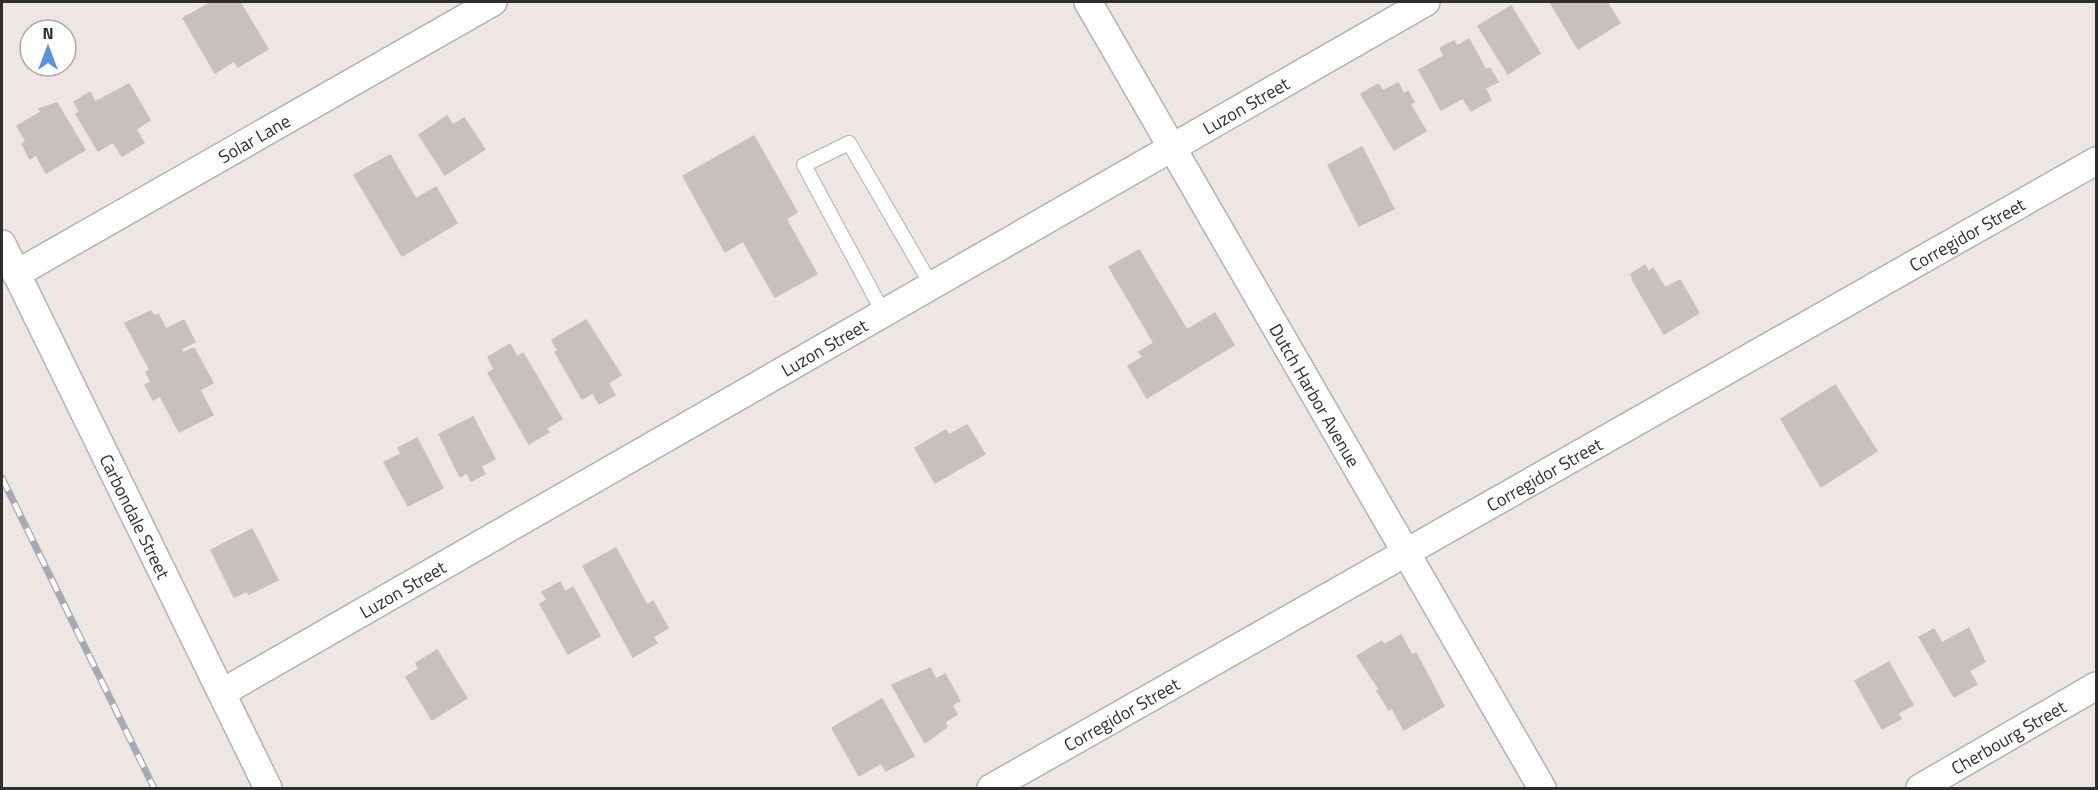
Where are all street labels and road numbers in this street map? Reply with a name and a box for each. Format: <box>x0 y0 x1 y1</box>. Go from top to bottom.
street label: Luzon Street <box>1197 70 1295 141</box>
street label: Solar Lane <box>213 107 295 170</box>
street label: Corregidor Street <box>1904 190 2030 278</box>
street label: Luzon Street <box>776 311 873 383</box>
street label: Dutch Harbor Avenue <box>1263 318 1367 472</box>
street label: Corregidor Street <box>1481 430 1608 518</box>
street label: Carbondale Street <box>93 449 177 584</box>
street label: Luzon Street <box>354 553 451 625</box>
street label: Corregidor Street <box>1058 670 1185 758</box>
street label: Cherbourg Street <box>1946 692 2071 781</box>

